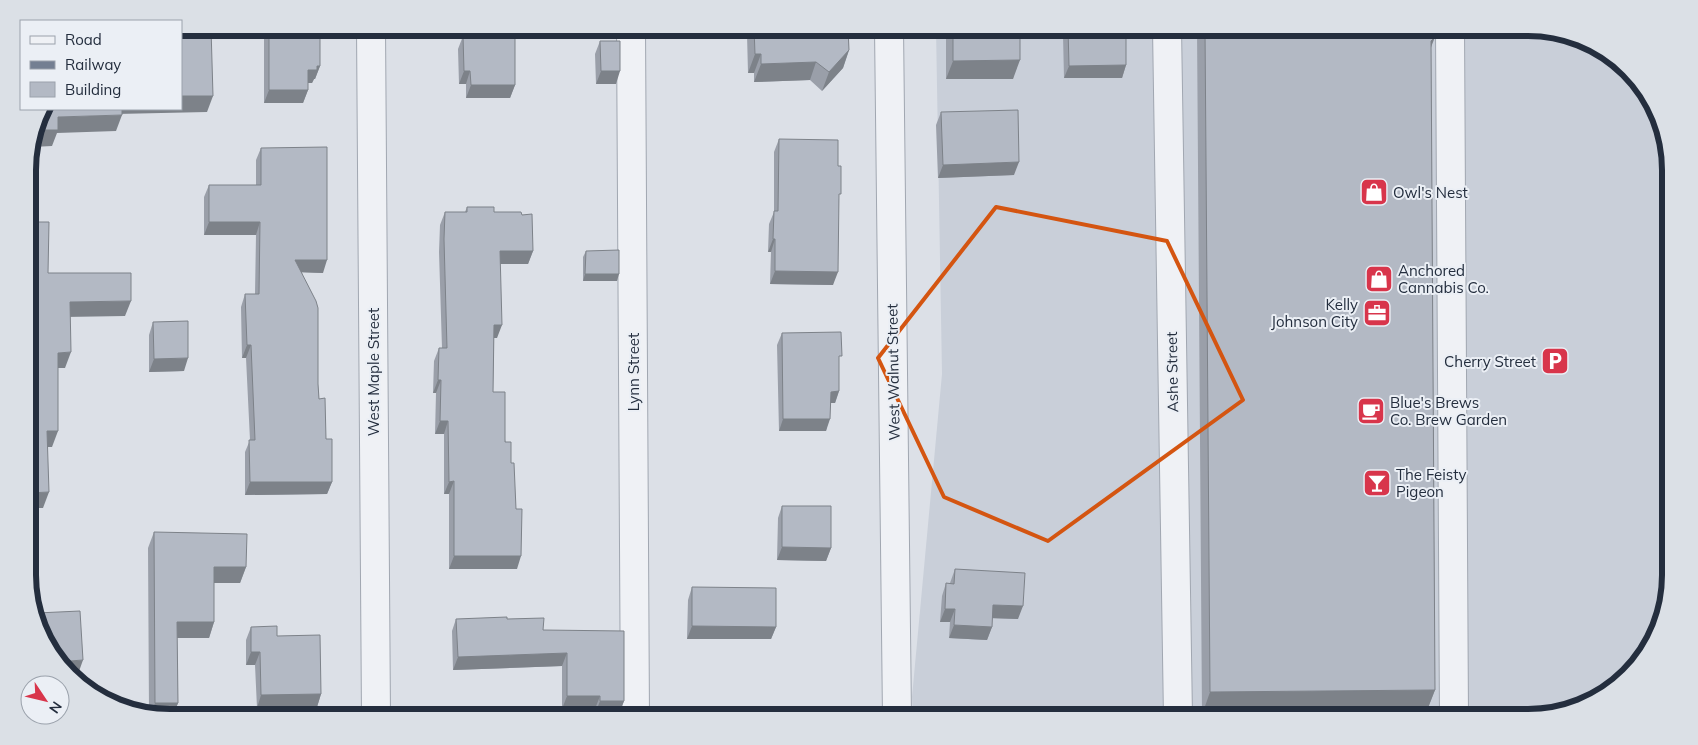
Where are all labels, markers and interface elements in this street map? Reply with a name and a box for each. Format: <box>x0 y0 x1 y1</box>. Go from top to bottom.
legend <box>20 20 182 110</box>
text: Road <box>65 30 102 49</box>
text: Railway <box>65 55 121 74</box>
text: Building <box>65 80 121 99</box>
shop icon: Owl's Nest <box>1359 177 1389 207</box>
place label: Owl's Nest <box>1393 183 1468 202</box>
place label: Anchored Cannabis Co. <box>1398 261 1489 297</box>
shop icon: Anchored Cannabis Co. <box>1364 264 1394 294</box>
place label: Kelly Johnson City <box>1271 295 1358 331</box>
office icon: Kelly Johnson City <box>1362 298 1392 328</box>
street label: West Walnut Street <box>882 303 904 441</box>
street label: West Maple Street <box>364 308 383 436</box>
street label: Ashe Street <box>1162 331 1182 413</box>
street label: Lynn Street <box>624 333 643 411</box>
parking icon: Cherry Street <box>1540 346 1570 376</box>
place label: Cherry Street <box>1444 352 1536 371</box>
place label: Blue's Brews Co. Brew Garden <box>1390 393 1507 429</box>
cafe icon: Blue's Brews Co. Brew Garden <box>1356 396 1386 426</box>
place label: The Feisty Pigeon <box>1396 465 1467 501</box>
bar icon: The Feisty Pigeon <box>1362 468 1392 498</box>
north arrow <box>20 675 70 725</box>
text: N <box>45 698 66 717</box>

